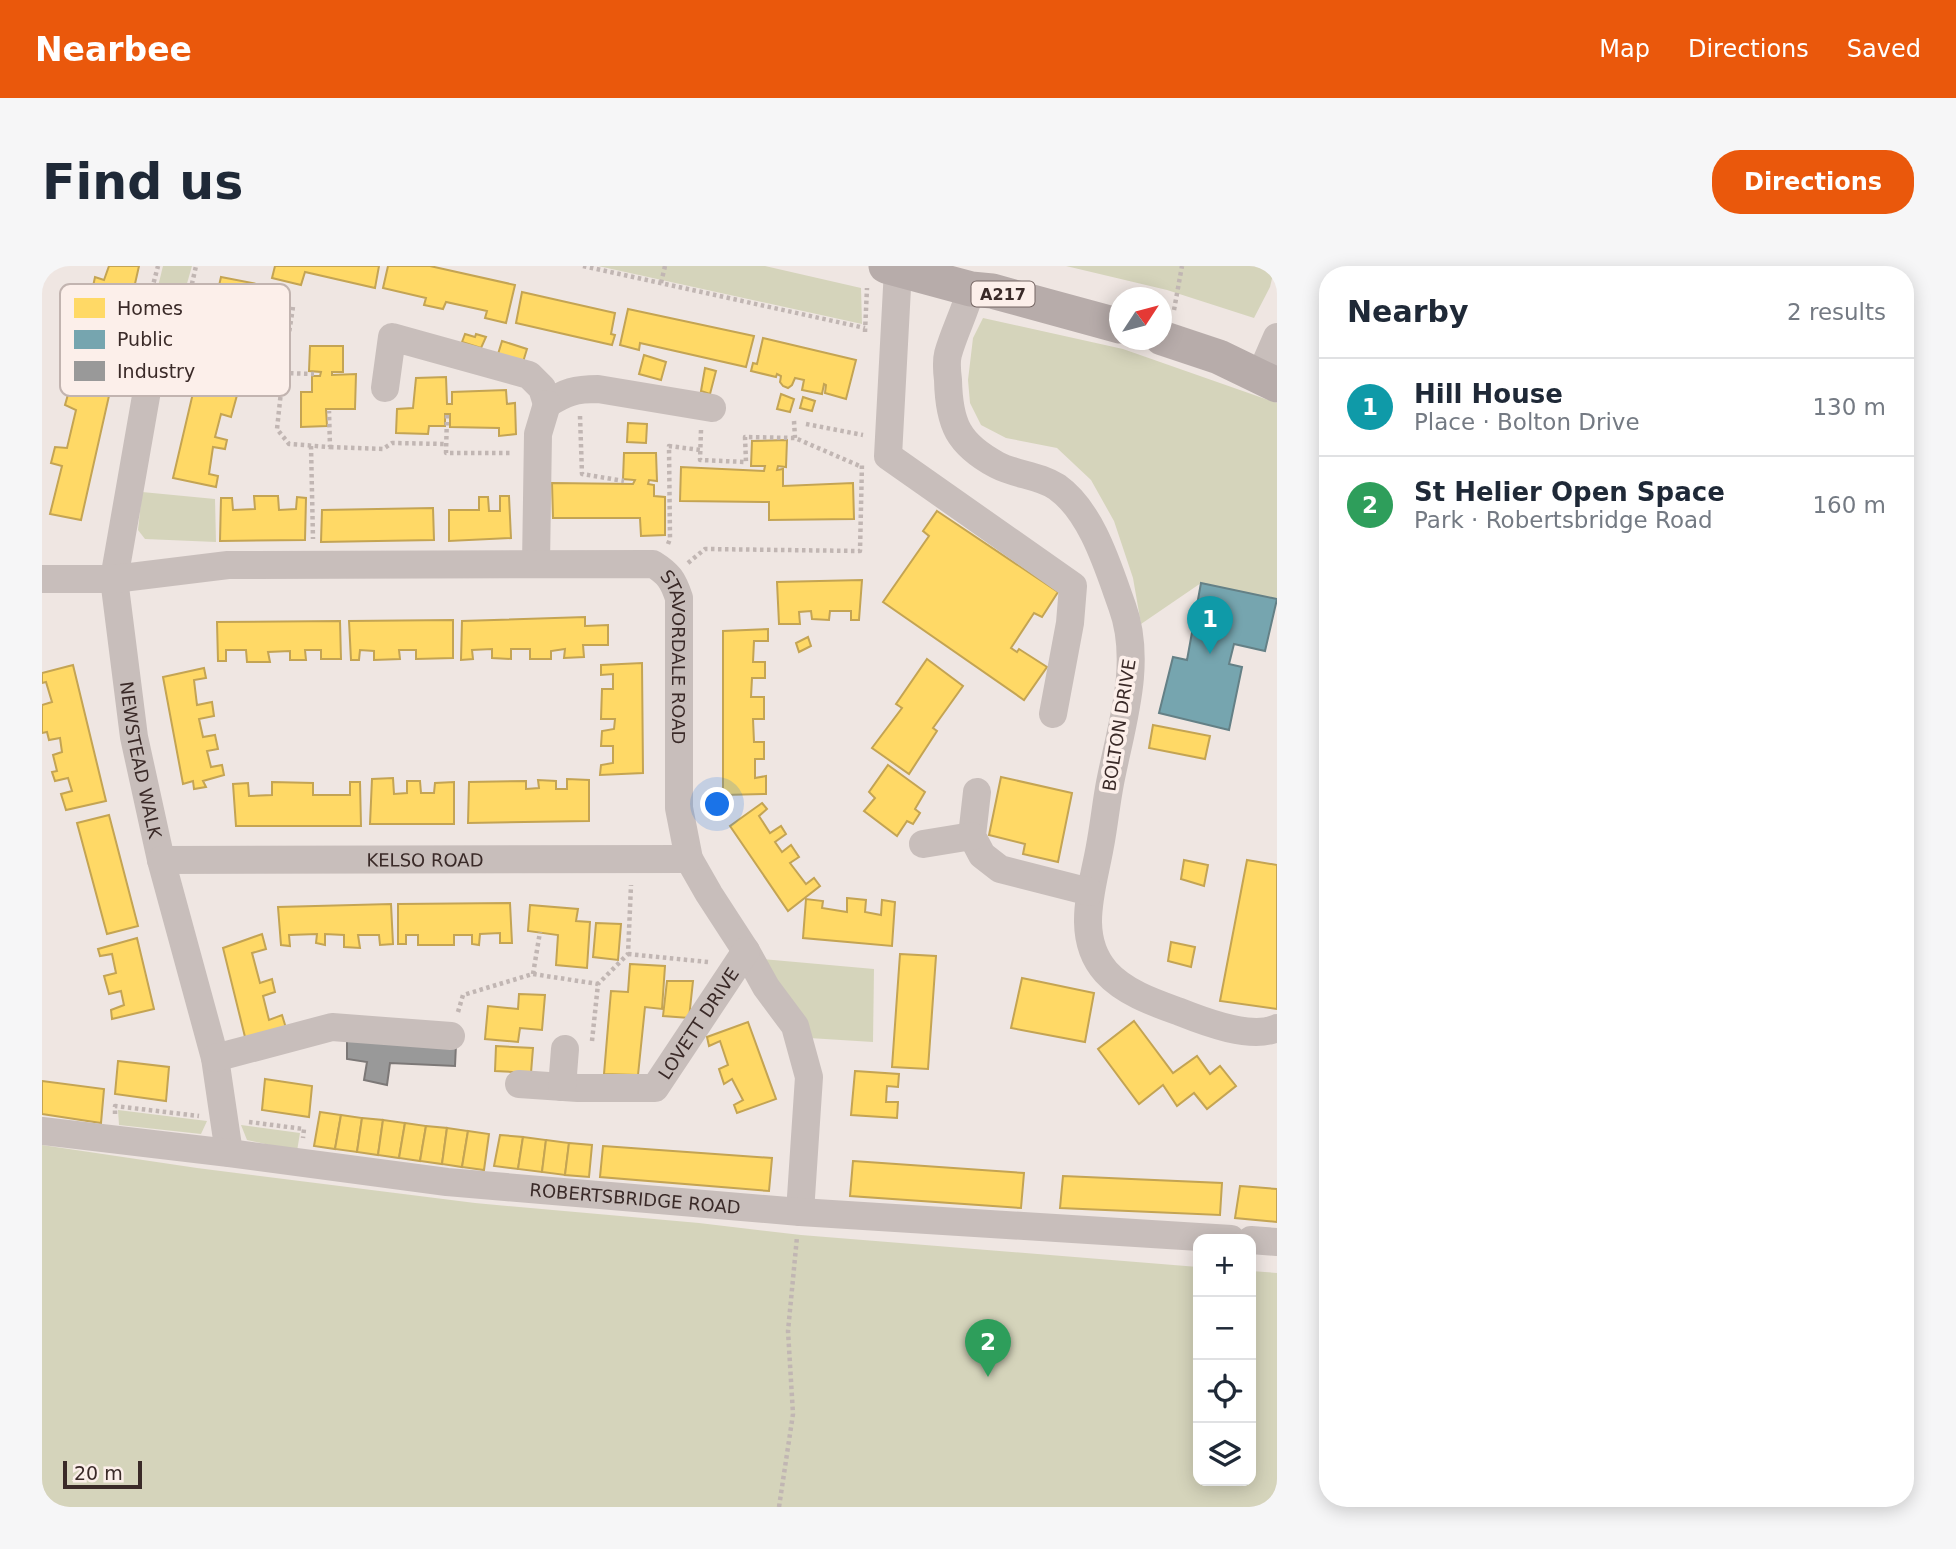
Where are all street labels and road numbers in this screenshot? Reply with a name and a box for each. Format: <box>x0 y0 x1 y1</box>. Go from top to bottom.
road number: A217 <box>972 282 1034 306</box>
street label: STAVORDALE ROAD <box>657 565 690 744</box>
street label: BOLTON DRIVE <box>1098 657 1140 793</box>
street label: NEWSTEAD WALK <box>117 680 167 841</box>
street label: KELSO ROAD <box>366 849 484 870</box>
street label: LOVETT DRIVE <box>653 963 743 1083</box>
street label: ROBERTSBRIDGE ROAD <box>529 1179 742 1217</box>

